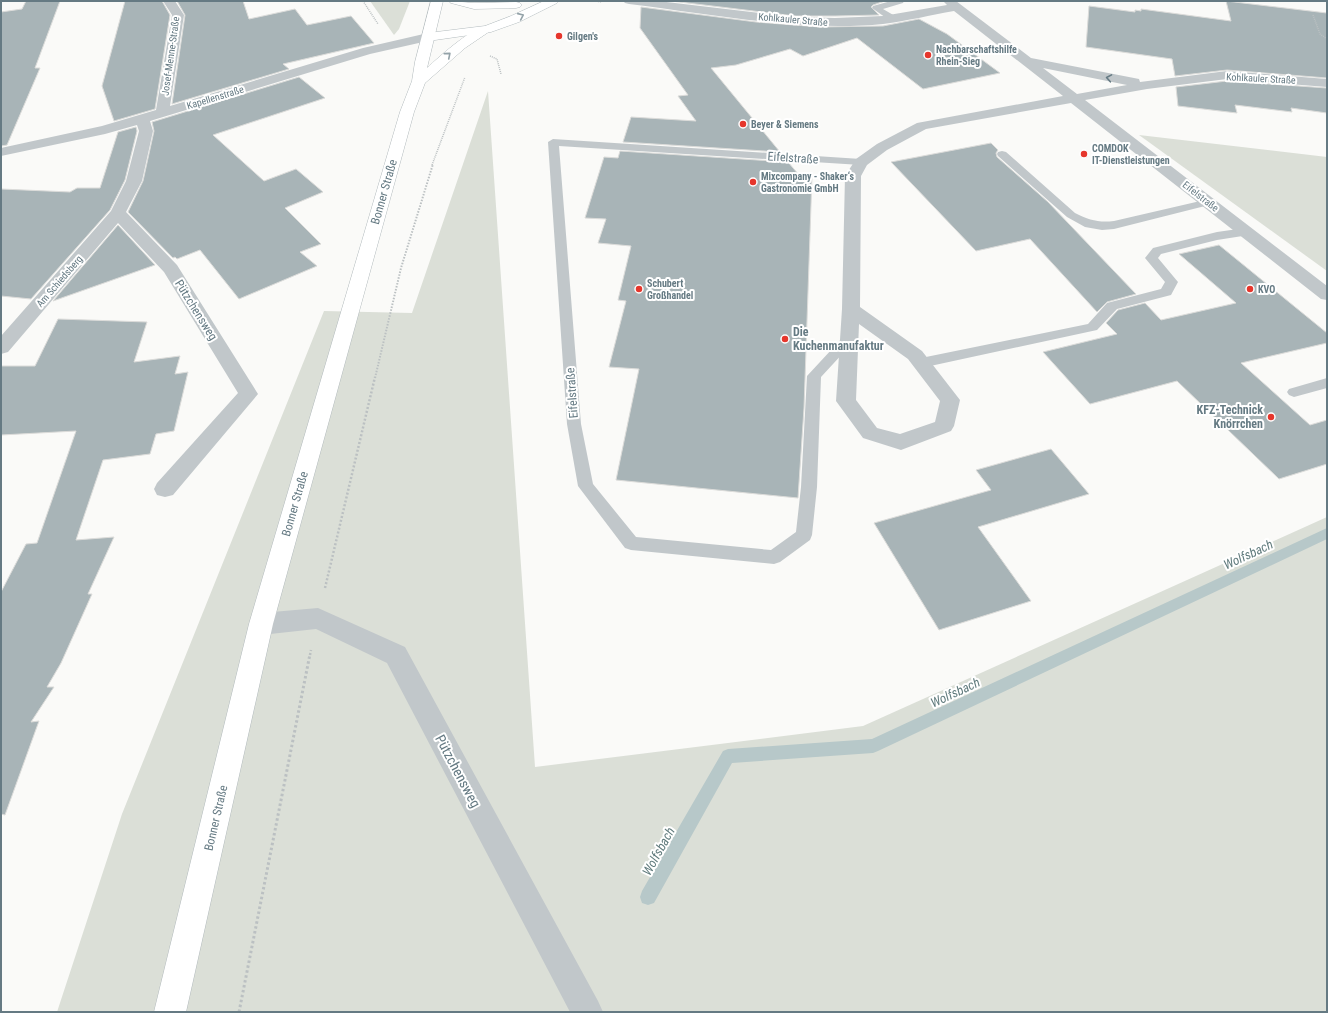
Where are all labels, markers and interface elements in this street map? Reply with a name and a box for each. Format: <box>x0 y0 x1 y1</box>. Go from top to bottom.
street label: Kohlkauler Straße <box>758 11 828 28</box>
one-way arrow <box>516 13 524 21</box>
street label: Josef-Menne-Straße <box>160 16 182 96</box>
marker: Gilgen's <box>554 31 564 41</box>
place label: Gilgen's <box>567 31 598 42</box>
place label: Nachbarschaftshilfe Rhein-Sieg <box>936 44 1017 67</box>
marker: Nachbarschaftshilfe Rhein-Sieg <box>923 50 933 60</box>
one-way arrow <box>443 53 451 60</box>
street label: Kohlkauler Straße <box>1226 71 1296 86</box>
one-way arrow <box>1106 74 1112 82</box>
street label: Kapellenstraße <box>185 83 245 111</box>
marker: Beyer & Siemens <box>738 119 748 129</box>
place label: Beyer & Siemens <box>751 119 819 130</box>
place label: COMDOK IT-Dienstleistungen <box>1092 143 1170 166</box>
street label: Eifelstraße <box>767 149 819 167</box>
marker: COMDOK IT-Dienstleistungen <box>1079 149 1089 159</box>
street label: Bonner Straße <box>368 157 400 226</box>
place label: Mixcompany - Shaker‘s Gastronomie GmbH <box>761 171 854 194</box>
marker: Mixcompany - Shaker‘s Gastronomie GmbH <box>748 177 758 187</box>
street label: Eifelstraße <box>1181 179 1221 214</box>
street label: Am Schiedsberg <box>34 253 85 309</box>
street label: Pützchensweg <box>172 277 220 343</box>
place label: Schubert Großhandel <box>647 278 693 301</box>
marker: Schubert Großhandel <box>634 284 644 294</box>
marker: KVO <box>1245 284 1255 294</box>
place label: KVO <box>1258 284 1275 295</box>
place label: Die Kuchenmanufaktur <box>793 325 884 353</box>
marker: Die Kuchenmanufaktur <box>780 334 790 344</box>
street label: Eifelstraße <box>563 367 581 419</box>
place label: KFZ-Technick Knörrchen <box>1197 403 1263 431</box>
marker: KFZ-Technick Knörrchen <box>1266 412 1276 422</box>
street label: Bonner Straße <box>279 469 311 538</box>
water label: Wolfsbach <box>1221 537 1275 572</box>
water label: Wolfsbach <box>928 675 982 710</box>
street label: Pützchensweg <box>432 732 484 810</box>
street label: Bonner Straße <box>202 783 230 852</box>
water label: Wolfsbach <box>639 825 678 878</box>

